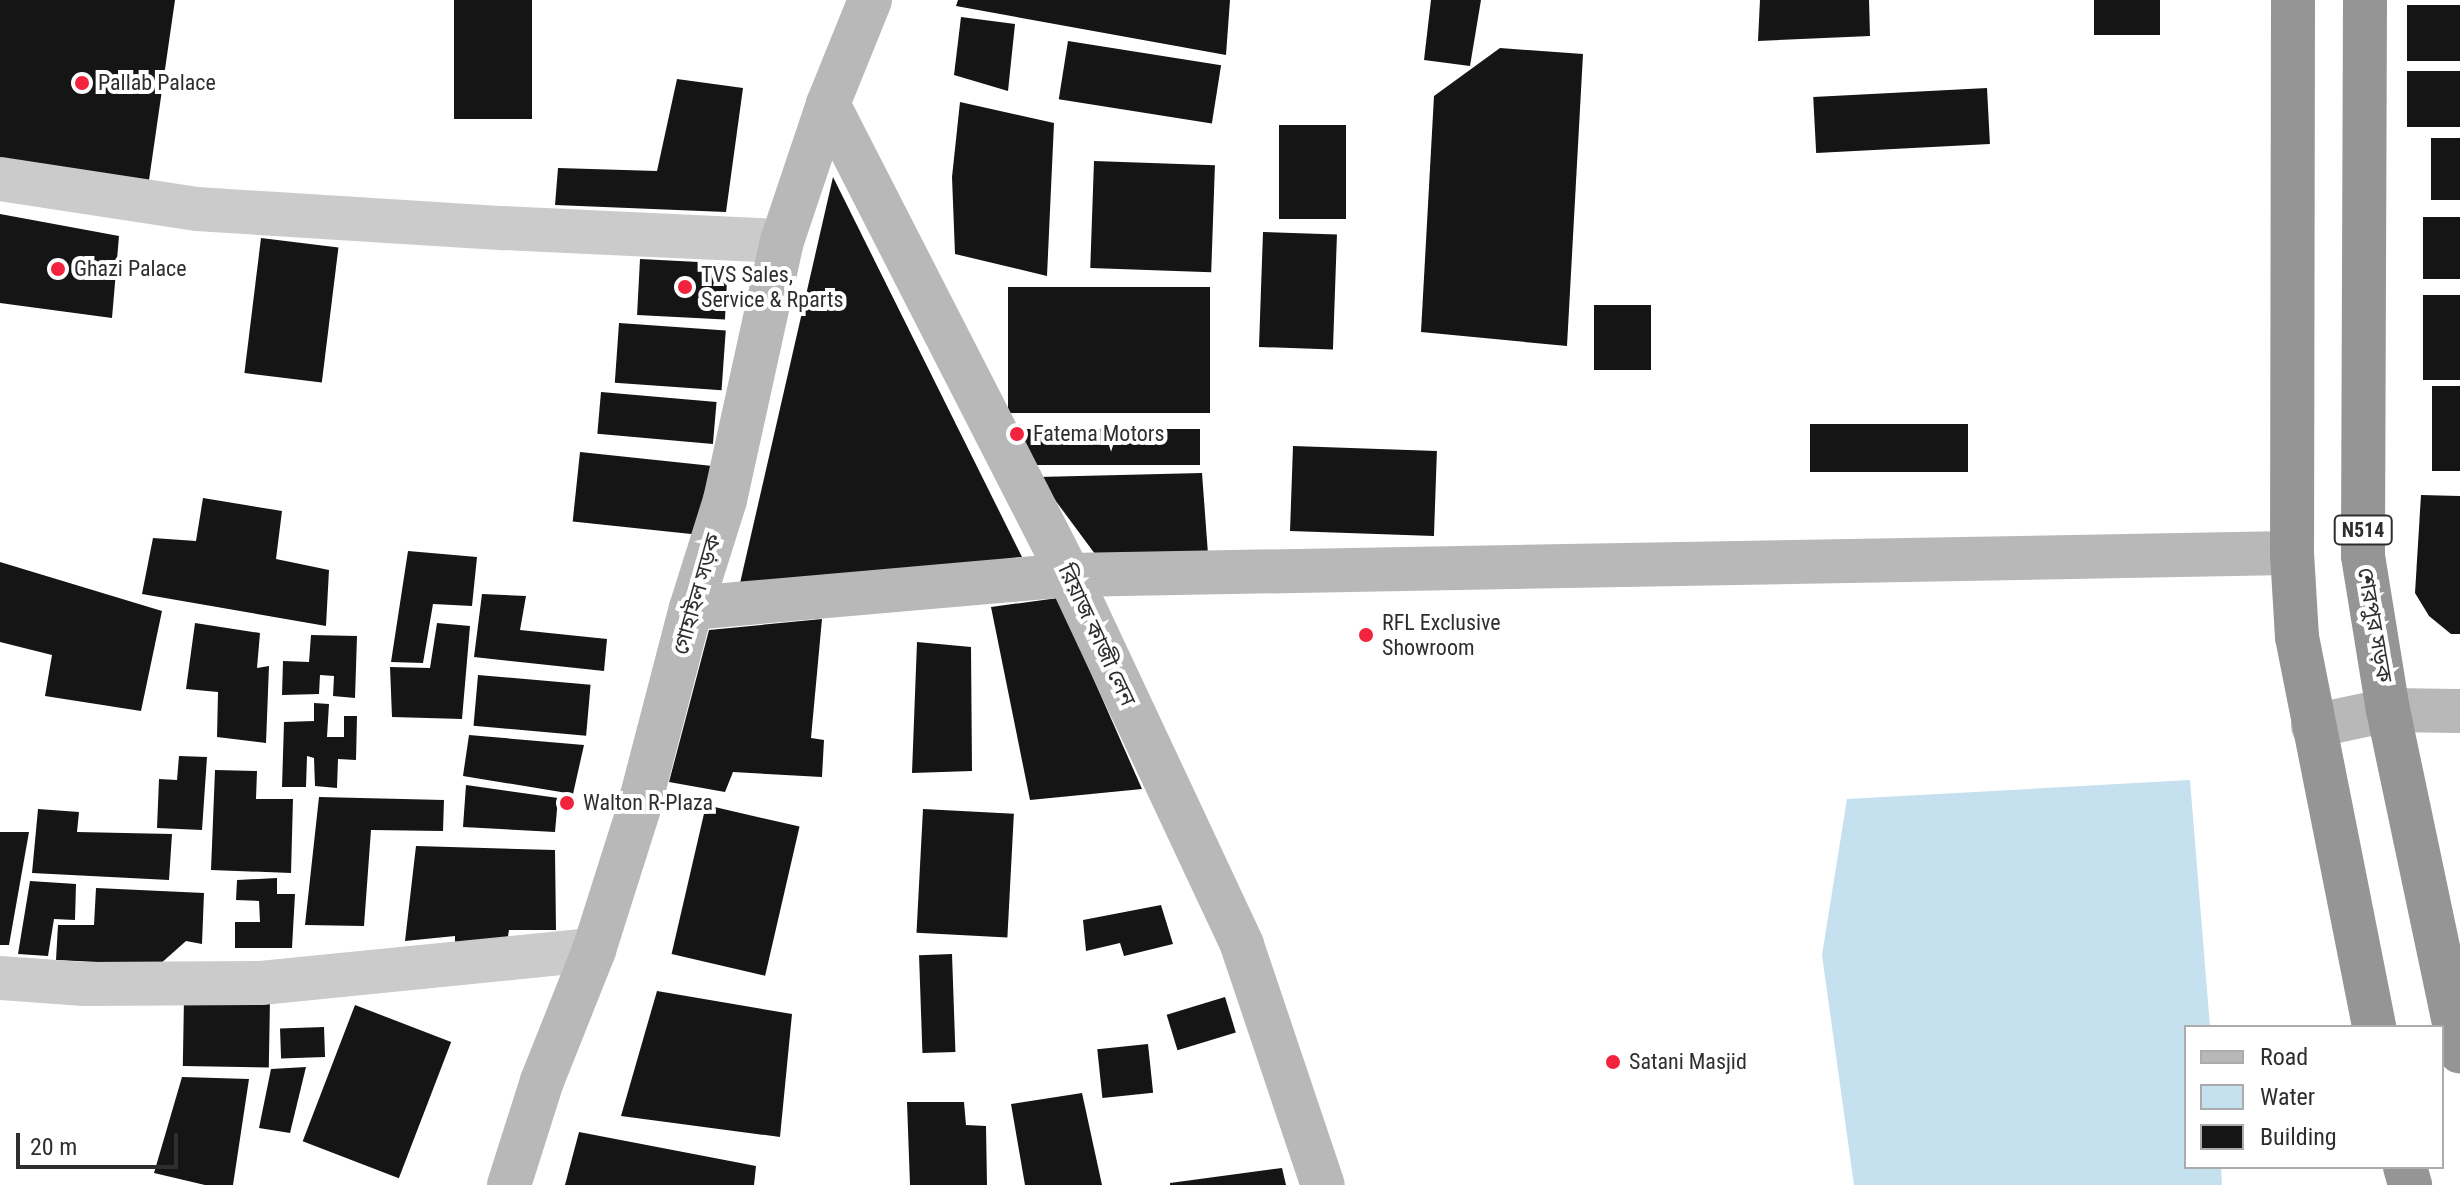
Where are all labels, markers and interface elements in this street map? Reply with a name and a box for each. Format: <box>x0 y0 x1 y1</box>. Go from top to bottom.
place label: Pallab Palace <box>98 70 216 96</box>
marker: Pallab Palace <box>73 74 91 92</box>
place label: Ghazi Palace <box>74 256 187 282</box>
marker: Ghazi Palace <box>49 260 67 278</box>
place label: TVS Sales, Service & Rparts <box>701 261 843 312</box>
marker: TVS Sales, Service & Rparts <box>676 278 694 296</box>
place label: Fatema Motors <box>1033 421 1164 447</box>
marker: Fatema Motors <box>1008 425 1026 443</box>
road number: N514 <box>2333 514 2393 546</box>
street label: গোহাইল সড়ক <box>667 530 727 658</box>
street label: রিয়াজ কাজী লেন <box>1053 560 1141 710</box>
street label: শেরপুর সড়ক <box>2352 565 2398 685</box>
place label: RFL Exclusive Showroom <box>1382 609 1501 660</box>
marker: RFL Exclusive Showroom <box>1357 626 1375 644</box>
place label: Walton R-Plaza <box>583 790 713 816</box>
marker: Walton R-Plaza <box>558 794 576 812</box>
legend <box>2184 1025 2444 1169</box>
text: Road <box>2260 1043 2308 1071</box>
place label: Satani Masjid <box>1629 1049 1747 1075</box>
marker: Satani Masjid <box>1604 1053 1622 1071</box>
text: Water <box>2260 1083 2315 1111</box>
scale bar <box>20 1117 182 1167</box>
text: Building <box>2260 1123 2337 1151</box>
text: 20 m <box>30 1133 77 1161</box>

